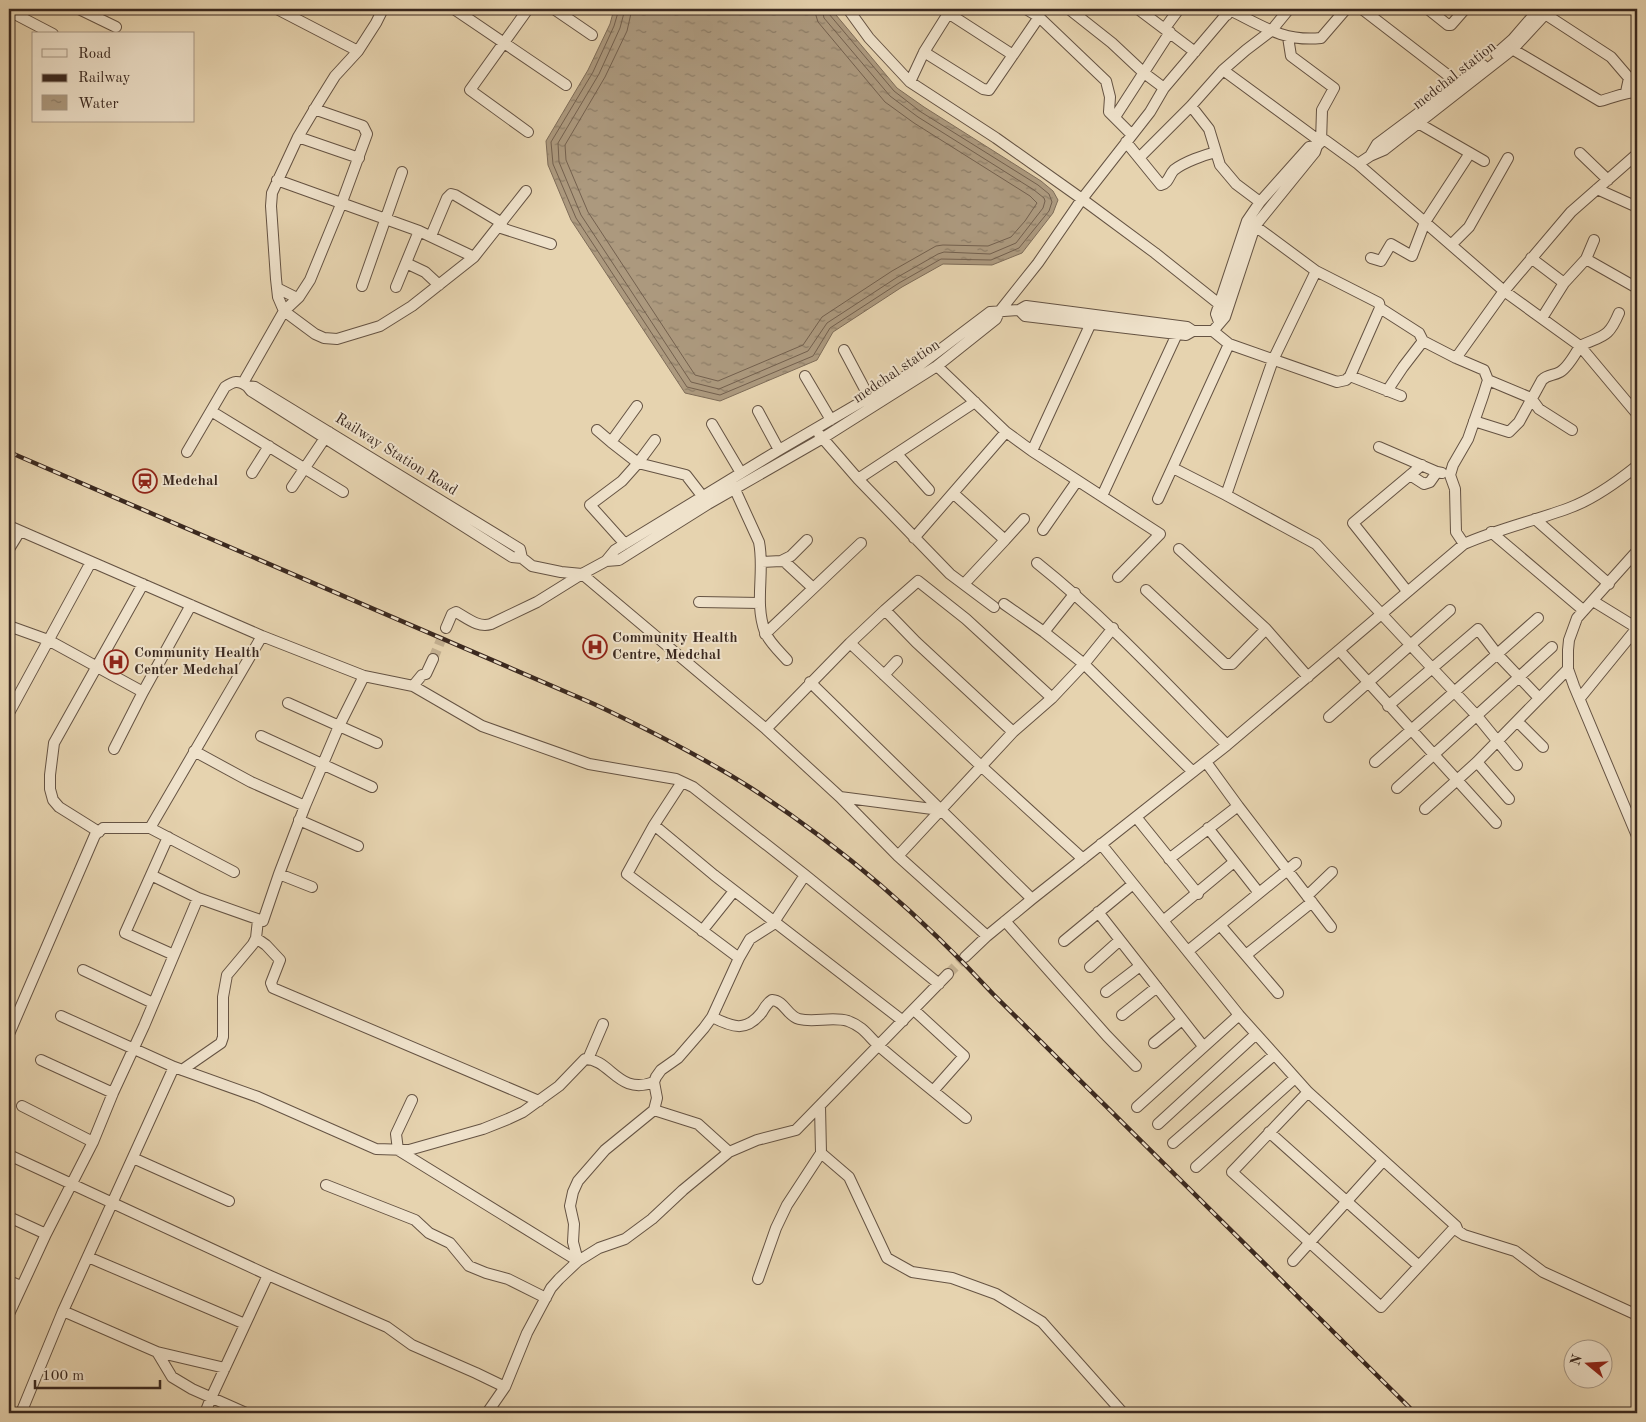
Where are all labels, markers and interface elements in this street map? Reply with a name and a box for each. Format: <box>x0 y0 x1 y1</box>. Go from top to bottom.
legend <box>32 32 195 122</box>
street label: medchal station <box>1411 39 1499 113</box>
text: Road <box>78 47 112 62</box>
text: Railway <box>78 71 131 86</box>
text: Water <box>78 97 119 112</box>
street label: medchal station <box>851 338 943 406</box>
street label: Railway Station Road <box>332 411 460 499</box>
station icon: Medchal <box>132 468 158 494</box>
place label: Medchal <box>162 474 219 489</box>
place label: Community Health Centre, Medchal <box>612 631 738 663</box>
hospital icon: Community Health Centre, Medchal <box>582 634 608 660</box>
place label: Community Health Center Medchal <box>134 646 260 678</box>
hospital icon: Community Health Center Medchal <box>103 649 129 675</box>
north arrow <box>1564 1340 1614 1390</box>
text: N <box>1568 1353 1585 1368</box>
scale bar <box>35 1357 160 1389</box>
text: 100 m <box>42 1369 84 1384</box>

